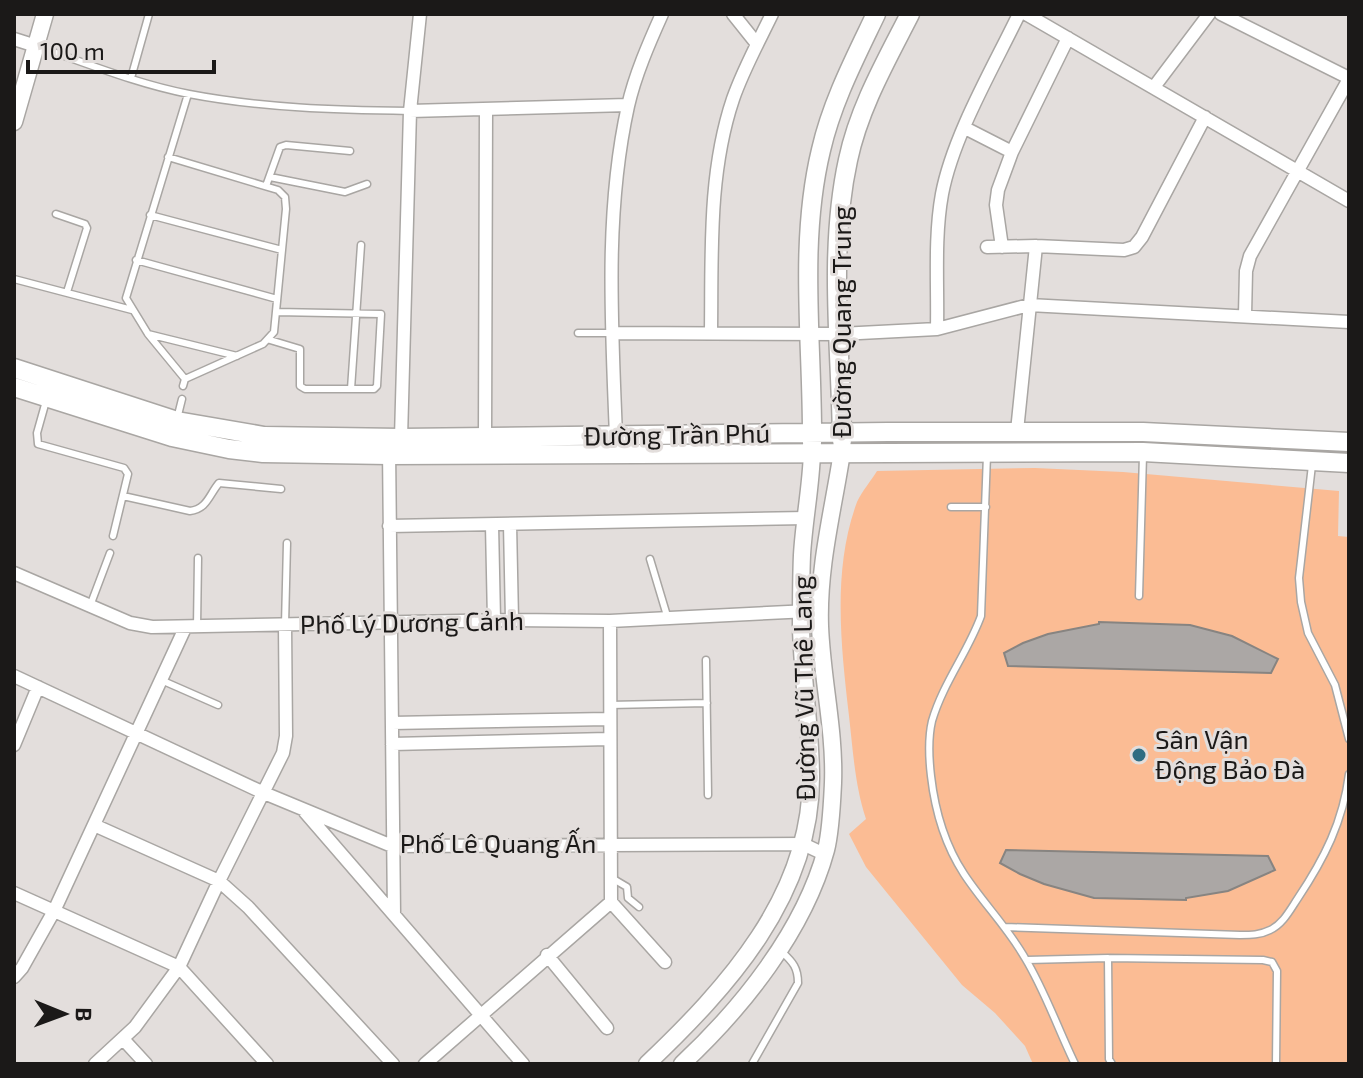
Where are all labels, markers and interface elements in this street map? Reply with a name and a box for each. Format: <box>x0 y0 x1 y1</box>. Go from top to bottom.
scale bar <box>28 24 214 74</box>
text: 100 m <box>40 36 105 65</box>
street label: Đường Quang Trung <box>825 206 856 438</box>
street label: Đường Trần Phú <box>584 416 770 451</box>
street label: Đường Vũ Thê Lang <box>785 575 820 801</box>
street label: Phố Lý Dương Cảnh <box>300 604 524 639</box>
place label: Sân Vận Động Bảo Đà <box>1155 723 1305 784</box>
marker: Sân Vận Động Bảo Đà <box>1130 746 1148 764</box>
street label: Phố Lê Quang Ấn <box>400 827 596 858</box>
north arrow <box>24 974 104 1054</box>
text: B <box>72 1007 98 1022</box>

